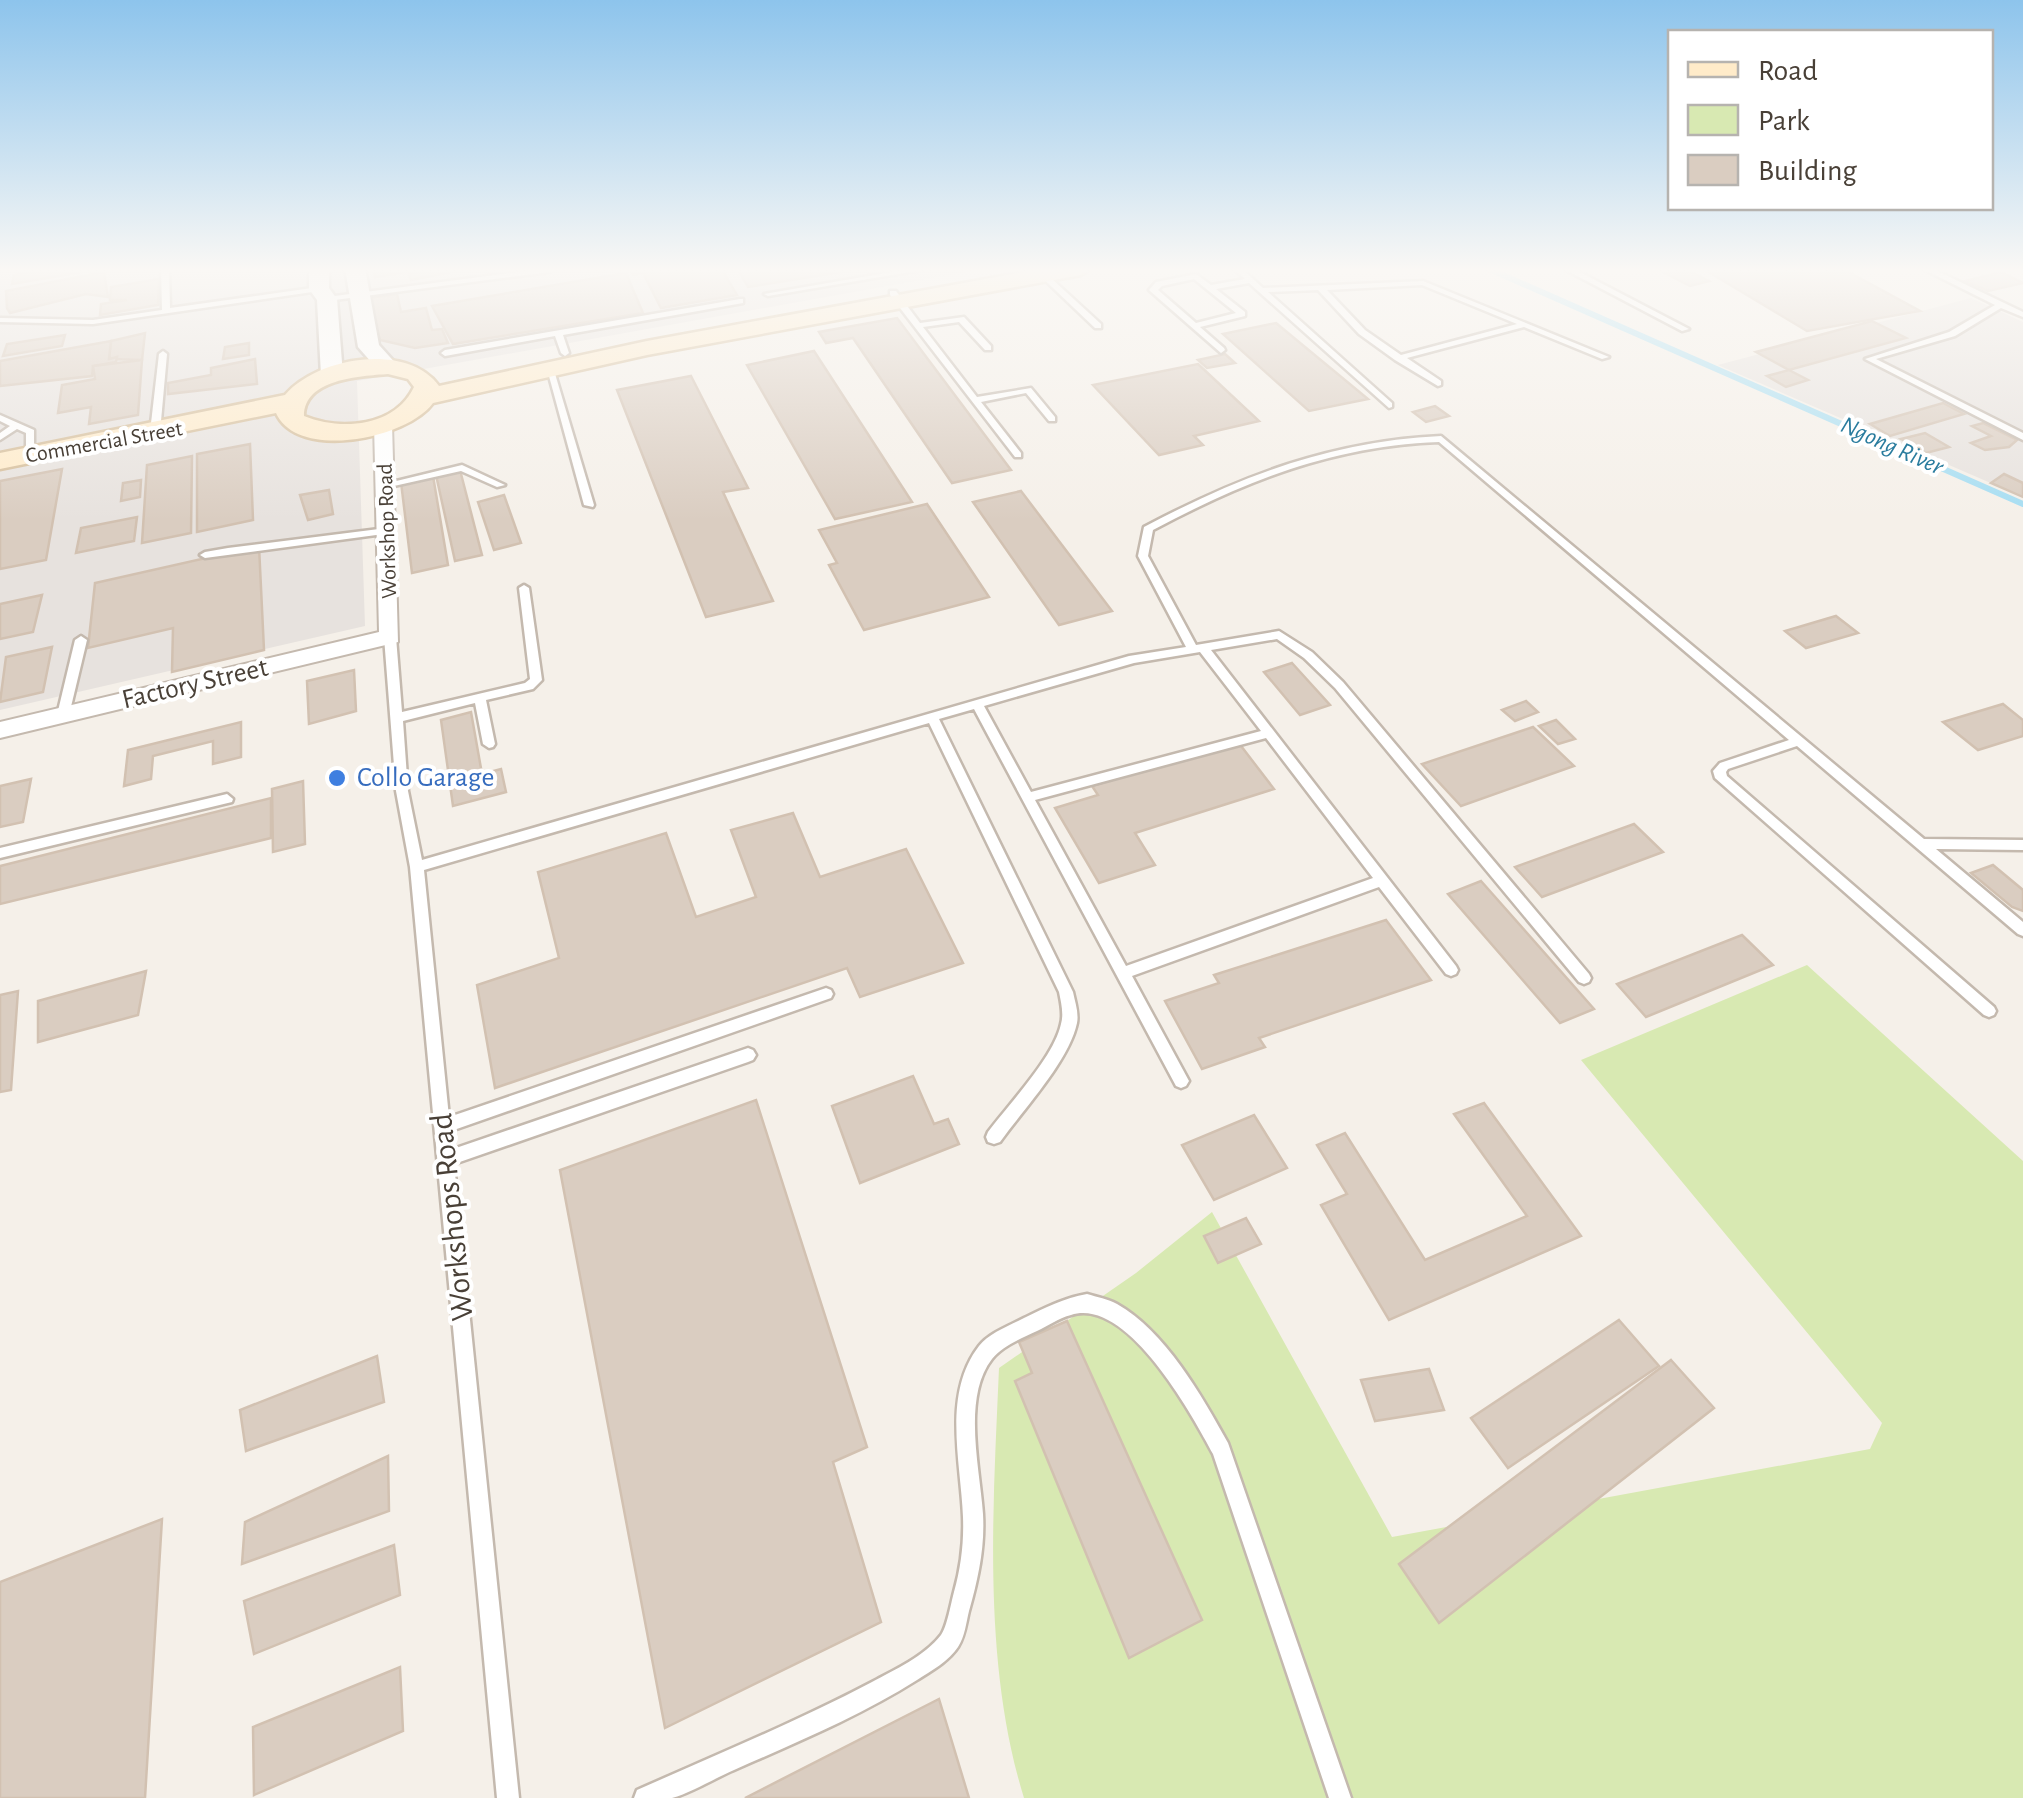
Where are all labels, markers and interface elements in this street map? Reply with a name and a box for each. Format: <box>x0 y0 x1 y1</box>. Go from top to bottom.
legend <box>1668 30 1993 210</box>
text: Road <box>1758 56 1818 86</box>
text: Park <box>1758 106 1810 136</box>
text: Building <box>1758 156 1857 186</box>
water label: Ngong River <box>1837 412 1948 480</box>
street label: Commercial Street <box>24 417 184 467</box>
street label: Workshop Road <box>374 463 400 599</box>
street label: Factory Street <box>119 654 271 714</box>
place label: Collo Garage <box>357 764 494 792</box>
marker: Collo Garage <box>326 767 348 789</box>
street label: Workshops Road <box>425 1112 479 1322</box>

